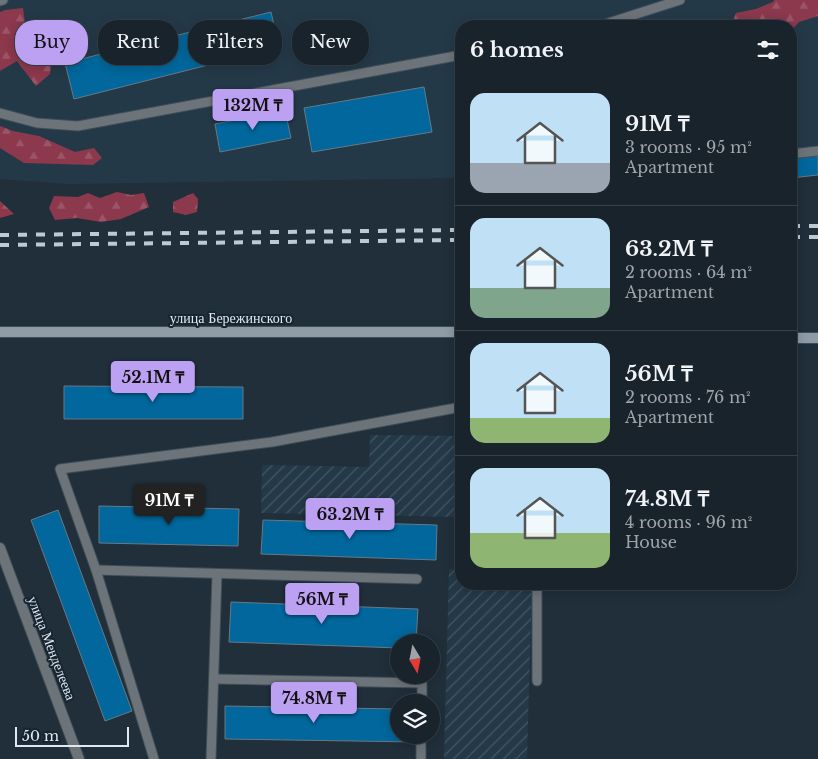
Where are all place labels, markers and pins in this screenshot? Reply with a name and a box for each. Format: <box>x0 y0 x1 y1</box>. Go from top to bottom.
pin: 132M ₸ <box>212 88 294 131</box>
pin: 52.1M ₸ <box>107 360 199 403</box>
pin: 91M ₸ <box>134 484 204 526</box>
pin: 63.2M ₸ <box>304 498 396 540</box>
pin: 56M ₸ <box>287 582 357 625</box>
pin: 74.8M ₸ <box>268 682 360 724</box>

